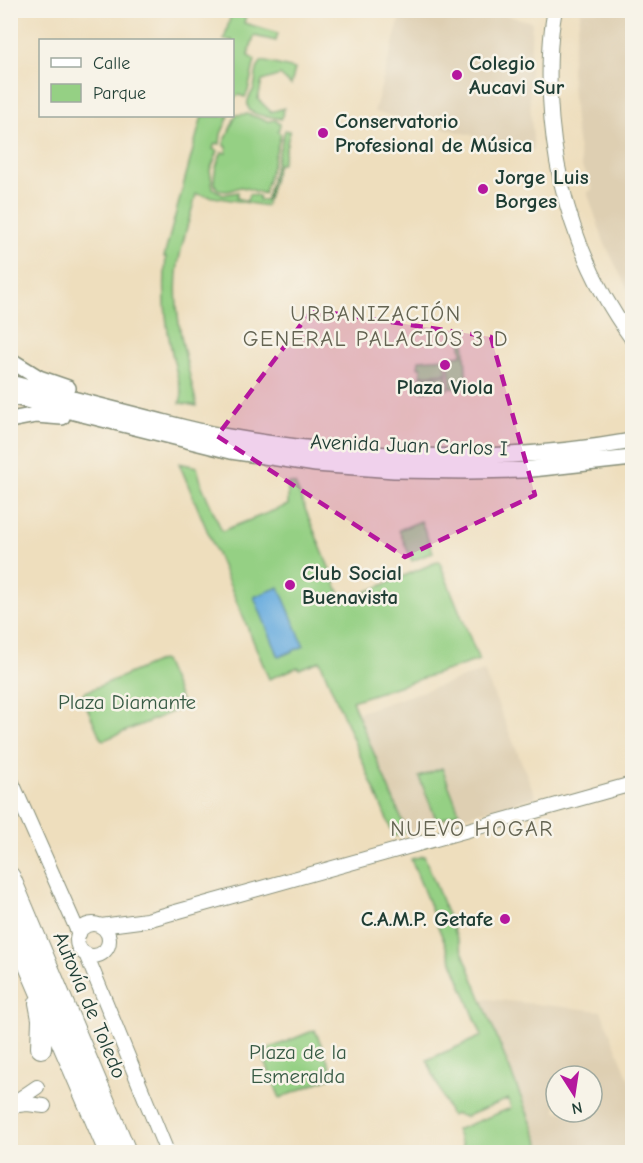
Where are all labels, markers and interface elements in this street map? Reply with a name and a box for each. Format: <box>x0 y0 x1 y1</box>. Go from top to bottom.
legend <box>39 39 234 117</box>
place label: Colegio Aucavi Sur <box>469 51 565 99</box>
text: Calle <box>93 53 130 74</box>
marker: Colegio Aucavi Sur <box>450 68 464 82</box>
text: Parque <box>93 83 146 104</box>
place label: Conservatorio Profesional de Música <box>335 109 533 157</box>
marker: Conservatorio Profesional de Música <box>316 126 330 140</box>
place label: Jorge Luis Borges <box>495 165 589 213</box>
marker: Jorge Luis Borges <box>476 182 490 196</box>
district label: URBANIZACIÓN GENERAL PALACIOS 3 D <box>243 301 509 352</box>
marker: Plaza Viola <box>438 358 452 372</box>
place label: Plaza Viola <box>397 375 493 399</box>
street label: Avenida Juan Carlos I <box>310 430 508 460</box>
place label: Club Social Buenavista <box>302 561 402 609</box>
marker: Club Social Buenavista <box>283 578 297 592</box>
park label: Plaza Diamante <box>58 690 196 714</box>
district label: NUEVO HOGAR <box>390 816 554 842</box>
place label: C.A.M.P. Getafe <box>361 907 493 931</box>
marker: C.A.M.P. Getafe <box>498 912 512 926</box>
street label: Autovía de Toledo <box>48 928 132 1082</box>
park label: Plaza de la Esmeralda <box>249 1040 347 1088</box>
north arrow <box>544 1064 604 1124</box>
text: N <box>570 1098 584 1118</box>

